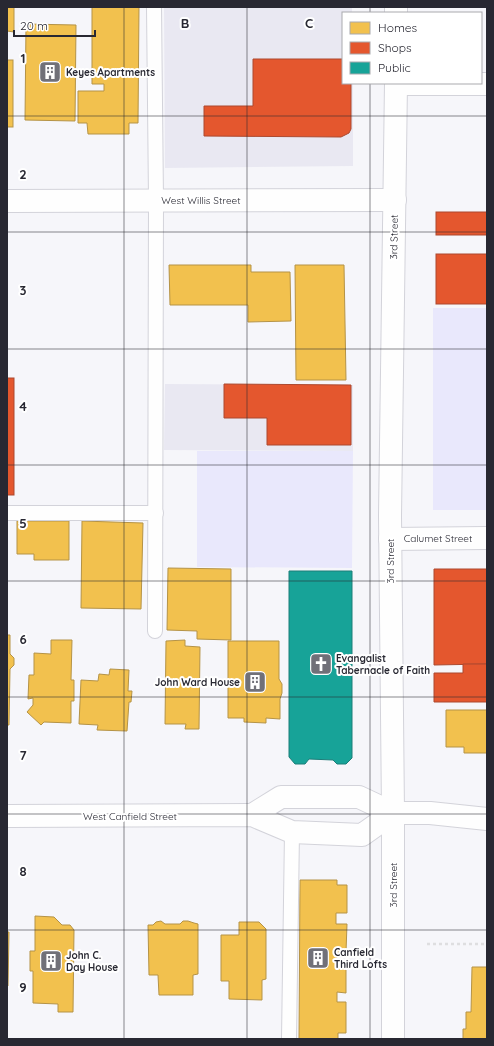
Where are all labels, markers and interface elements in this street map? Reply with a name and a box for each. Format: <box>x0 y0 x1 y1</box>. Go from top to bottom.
scale bar <box>14 12 95 38</box>
legend <box>342 12 482 84</box>
text: B <box>181 15 189 31</box>
text: C <box>305 15 313 31</box>
text: 20 m <box>20 18 48 33</box>
text: Homes <box>378 20 418 35</box>
text: Shops <box>378 40 412 55</box>
text: 1 <box>20 50 26 66</box>
building icon: Keyes Apartments <box>37 59 63 85</box>
text: Public <box>378 60 411 75</box>
place label: Keyes Apartments <box>66 66 155 79</box>
text: 2 <box>19 166 27 182</box>
street label: West Willis Street <box>161 194 241 207</box>
street label: 3rd Street <box>387 214 401 260</box>
text: 3 <box>20 282 27 298</box>
text: 4 <box>19 398 27 414</box>
text: 5 <box>19 515 27 531</box>
street label: Calumet Street <box>404 532 473 545</box>
street label: 3rd Street <box>384 538 397 584</box>
text: 6 <box>19 631 27 647</box>
church icon: Evangalist Tabernacle of Faith <box>308 651 334 677</box>
place label: Evangalist Tabernacle of Faith <box>336 652 430 677</box>
building icon: John Ward House <box>242 669 268 695</box>
place label: John Ward House <box>155 676 240 689</box>
text: 7 <box>19 747 27 763</box>
street label: West Canfield Street <box>83 810 178 823</box>
street label: 3rd Street <box>387 862 400 908</box>
text: 8 <box>19 863 27 879</box>
building icon: Canfield Third Lofts <box>305 945 331 971</box>
place label: Canfield Third Lofts <box>334 946 387 971</box>
building icon: John C. Day House <box>38 948 64 974</box>
place label: John C. Day House <box>66 949 118 974</box>
text: 9 <box>19 979 27 995</box>

